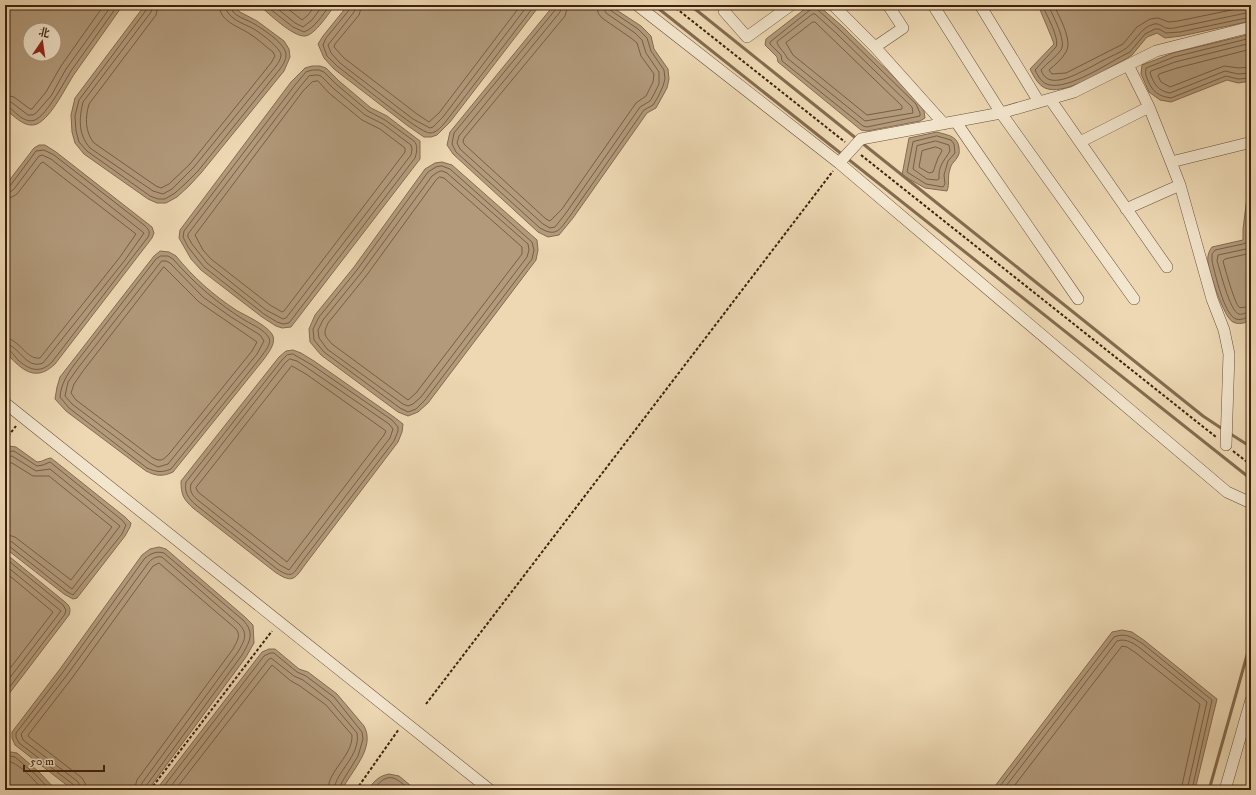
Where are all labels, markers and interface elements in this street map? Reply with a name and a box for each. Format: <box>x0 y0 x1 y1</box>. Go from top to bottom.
north arrow <box>22 22 62 62</box>
text: 北 <box>37 25 51 41</box>
scale bar <box>24 747 104 773</box>
text: 50 m <box>30 754 54 769</box>

